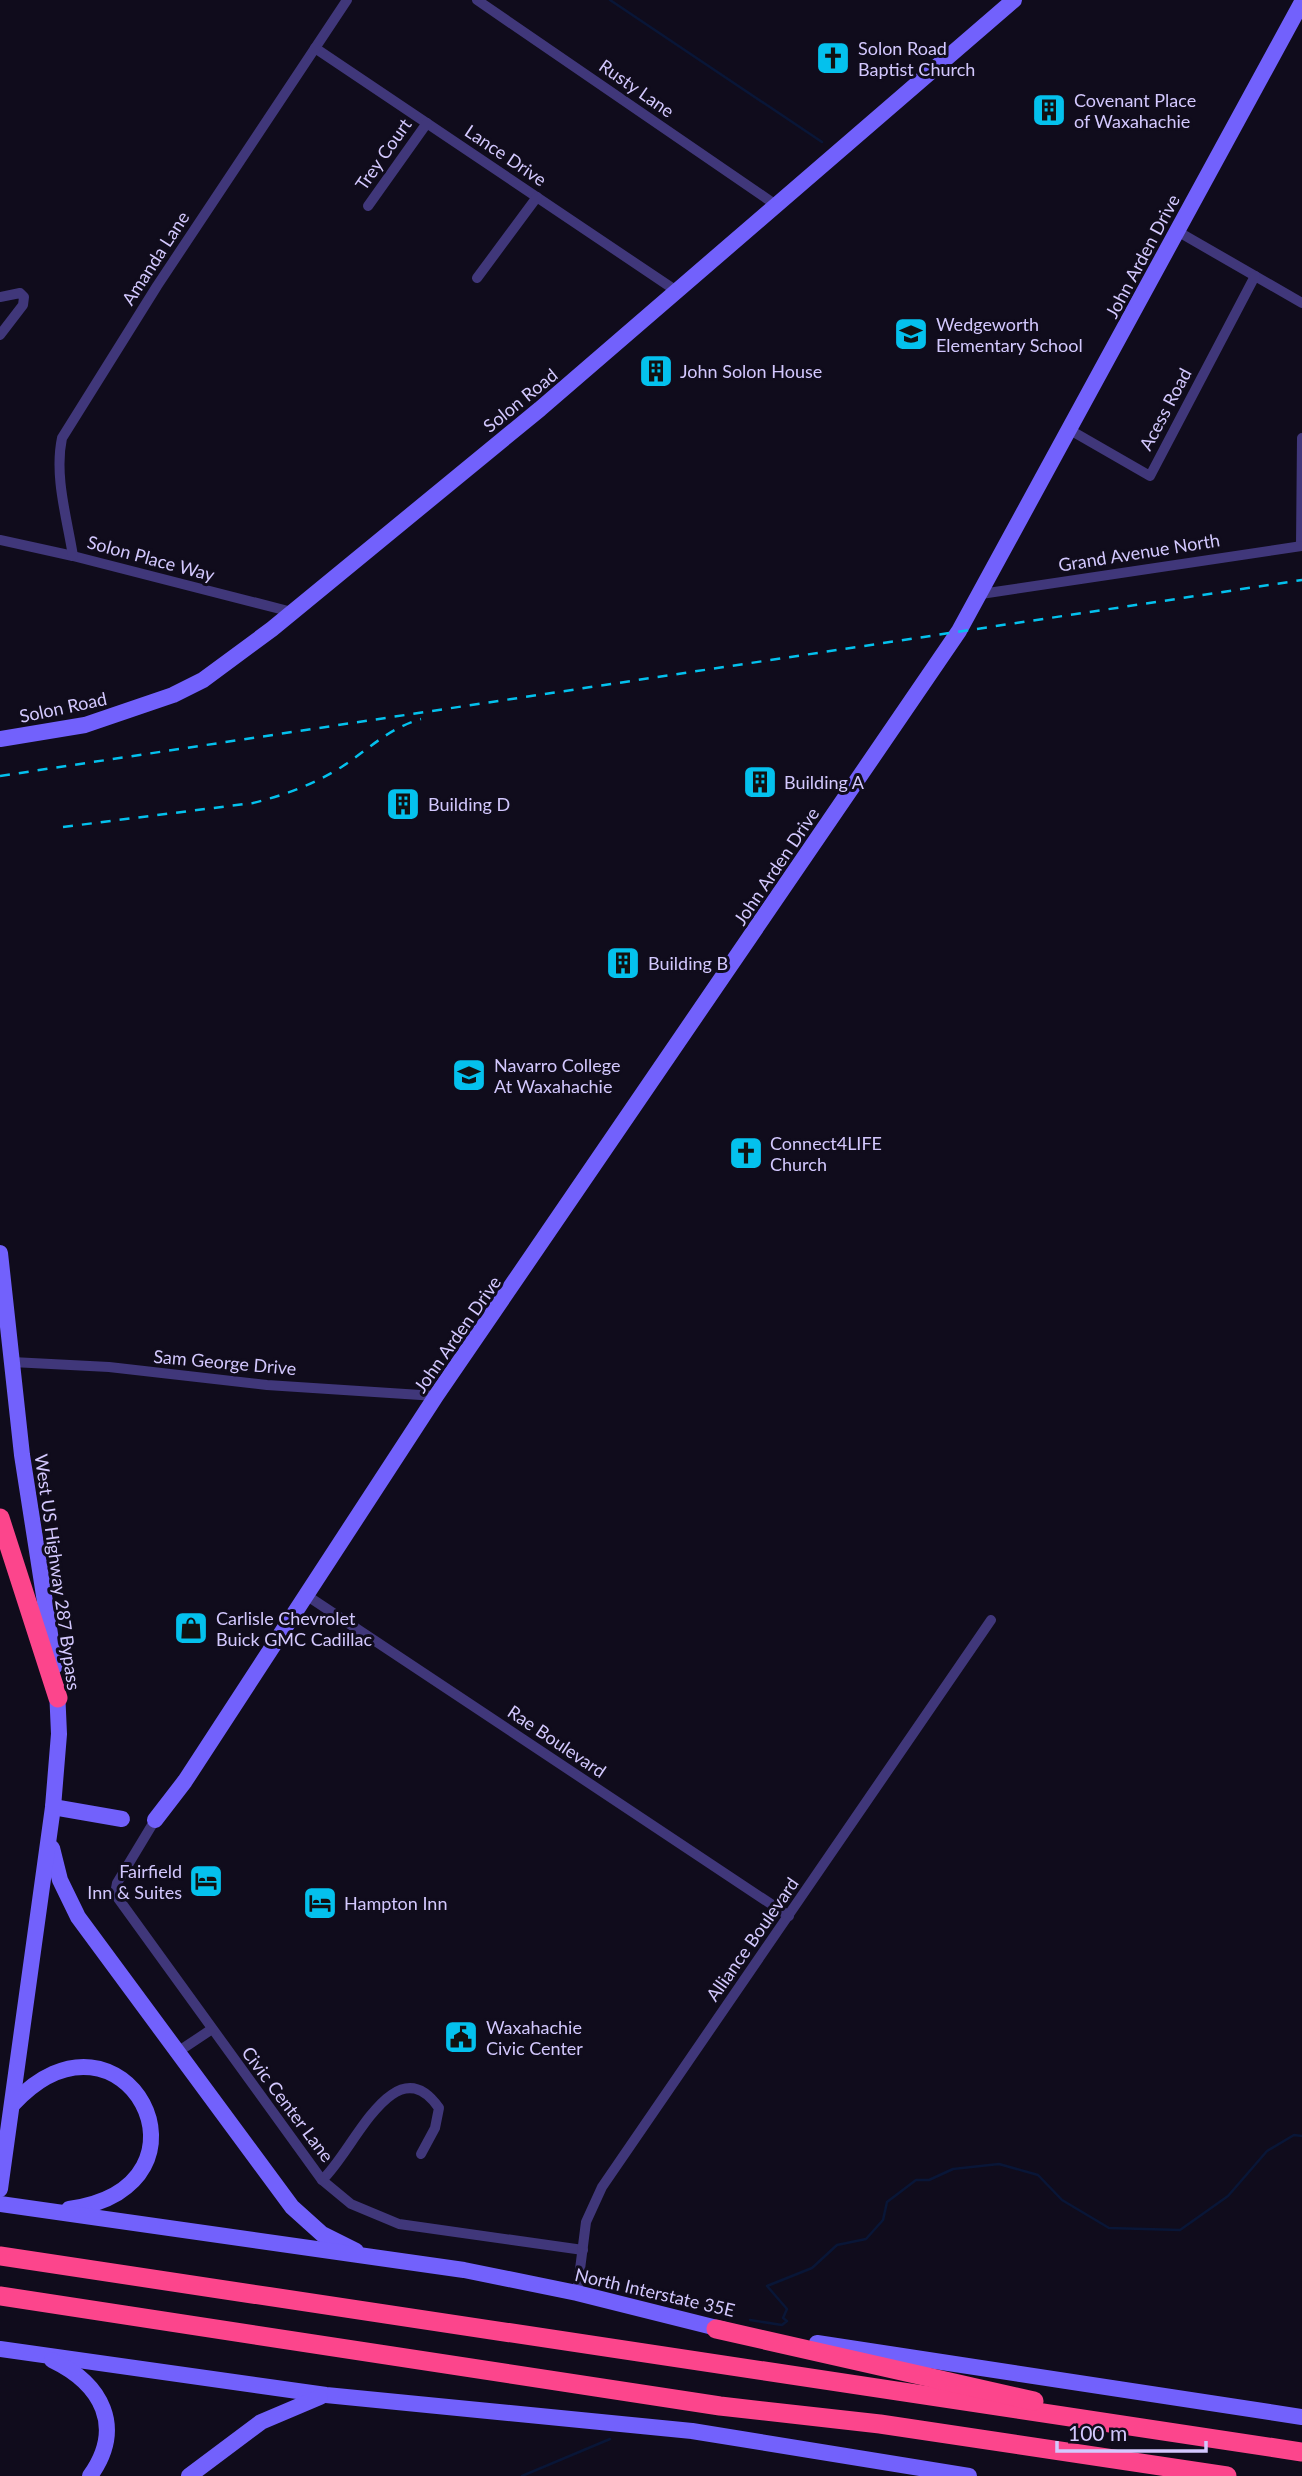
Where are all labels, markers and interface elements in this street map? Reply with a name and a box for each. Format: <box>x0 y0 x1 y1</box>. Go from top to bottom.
place label: Solon Road Baptist Church <box>858 37 975 80</box>
church icon: Solon Road Baptist Church <box>814 39 852 77</box>
street label: Rusty Lane <box>595 54 679 122</box>
place label: Covenant Place of Waxahachie <box>1074 89 1196 132</box>
building icon: Covenant Place of Waxahachie <box>1030 91 1068 129</box>
street label: Trey Court <box>350 113 416 194</box>
street label: Lance Drive <box>461 120 551 190</box>
street label: John Arden Drive <box>1100 190 1184 322</box>
street label: Amanda Lane <box>117 207 193 309</box>
place label: Wedgeworth Elementary School <box>936 313 1083 356</box>
school or university icon: Wedgeworth Elementary School <box>892 315 930 353</box>
building icon: John Solon House <box>637 352 675 390</box>
place label: John Solon House <box>680 360 822 382</box>
street label: Solon Road <box>479 363 561 437</box>
street label: Acess Road <box>1134 364 1196 454</box>
street label: Grand Avenue North <box>1057 528 1221 576</box>
street label: Solon Place Way <box>85 530 218 586</box>
street label: Solon Road <box>17 687 109 727</box>
building icon: Building A <box>741 763 779 801</box>
place label: Building A <box>784 771 865 793</box>
building icon: Building D <box>384 785 422 823</box>
place label: Building D <box>428 793 510 815</box>
street label: John Arden Drive <box>729 803 823 929</box>
building icon: Building B <box>604 944 642 982</box>
place label: Building B <box>648 952 728 974</box>
place label: Navarro College At Waxahachie <box>494 1054 621 1097</box>
school or university icon: Navarro College At Waxahachie <box>450 1056 488 1094</box>
place label: Connect4LIFE Church <box>770 1132 882 1175</box>
church icon: Connect4LIFE Church <box>727 1134 765 1172</box>
street label: John Arden Drive <box>409 1272 505 1396</box>
street label: Sam George Drive <box>153 1345 297 1379</box>
street label: West US Highway 287 Bypass <box>31 1452 86 1692</box>
place label: Carlisle Chevrolet Buick GMC Cadillac <box>216 1607 372 1650</box>
shop icon: Carlisle Chevrolet Buick GMC Cadillac <box>172 1609 210 1647</box>
street label: Rae Boulevard <box>504 1700 610 1782</box>
place label: Fairfield Inn & Suites <box>87 1860 182 1903</box>
hotel icon: Fairfield Inn & Suites <box>187 1862 225 1900</box>
street label: Alliance Boulevard <box>701 1873 803 2005</box>
hotel icon: Hampton Inn <box>301 1884 339 1922</box>
place label: Hampton Inn <box>344 1892 447 1914</box>
place label: Waxahachie Civic Center <box>486 2016 583 2059</box>
public building icon: Waxahachie Civic Center <box>442 2018 480 2056</box>
street label: Civic Center Lane <box>237 2042 339 2166</box>
street label: North Interstate 35E <box>573 2263 737 2321</box>
scale bar <box>1057 2410 1206 2454</box>
text: 100 m <box>1068 2420 1127 2445</box>

